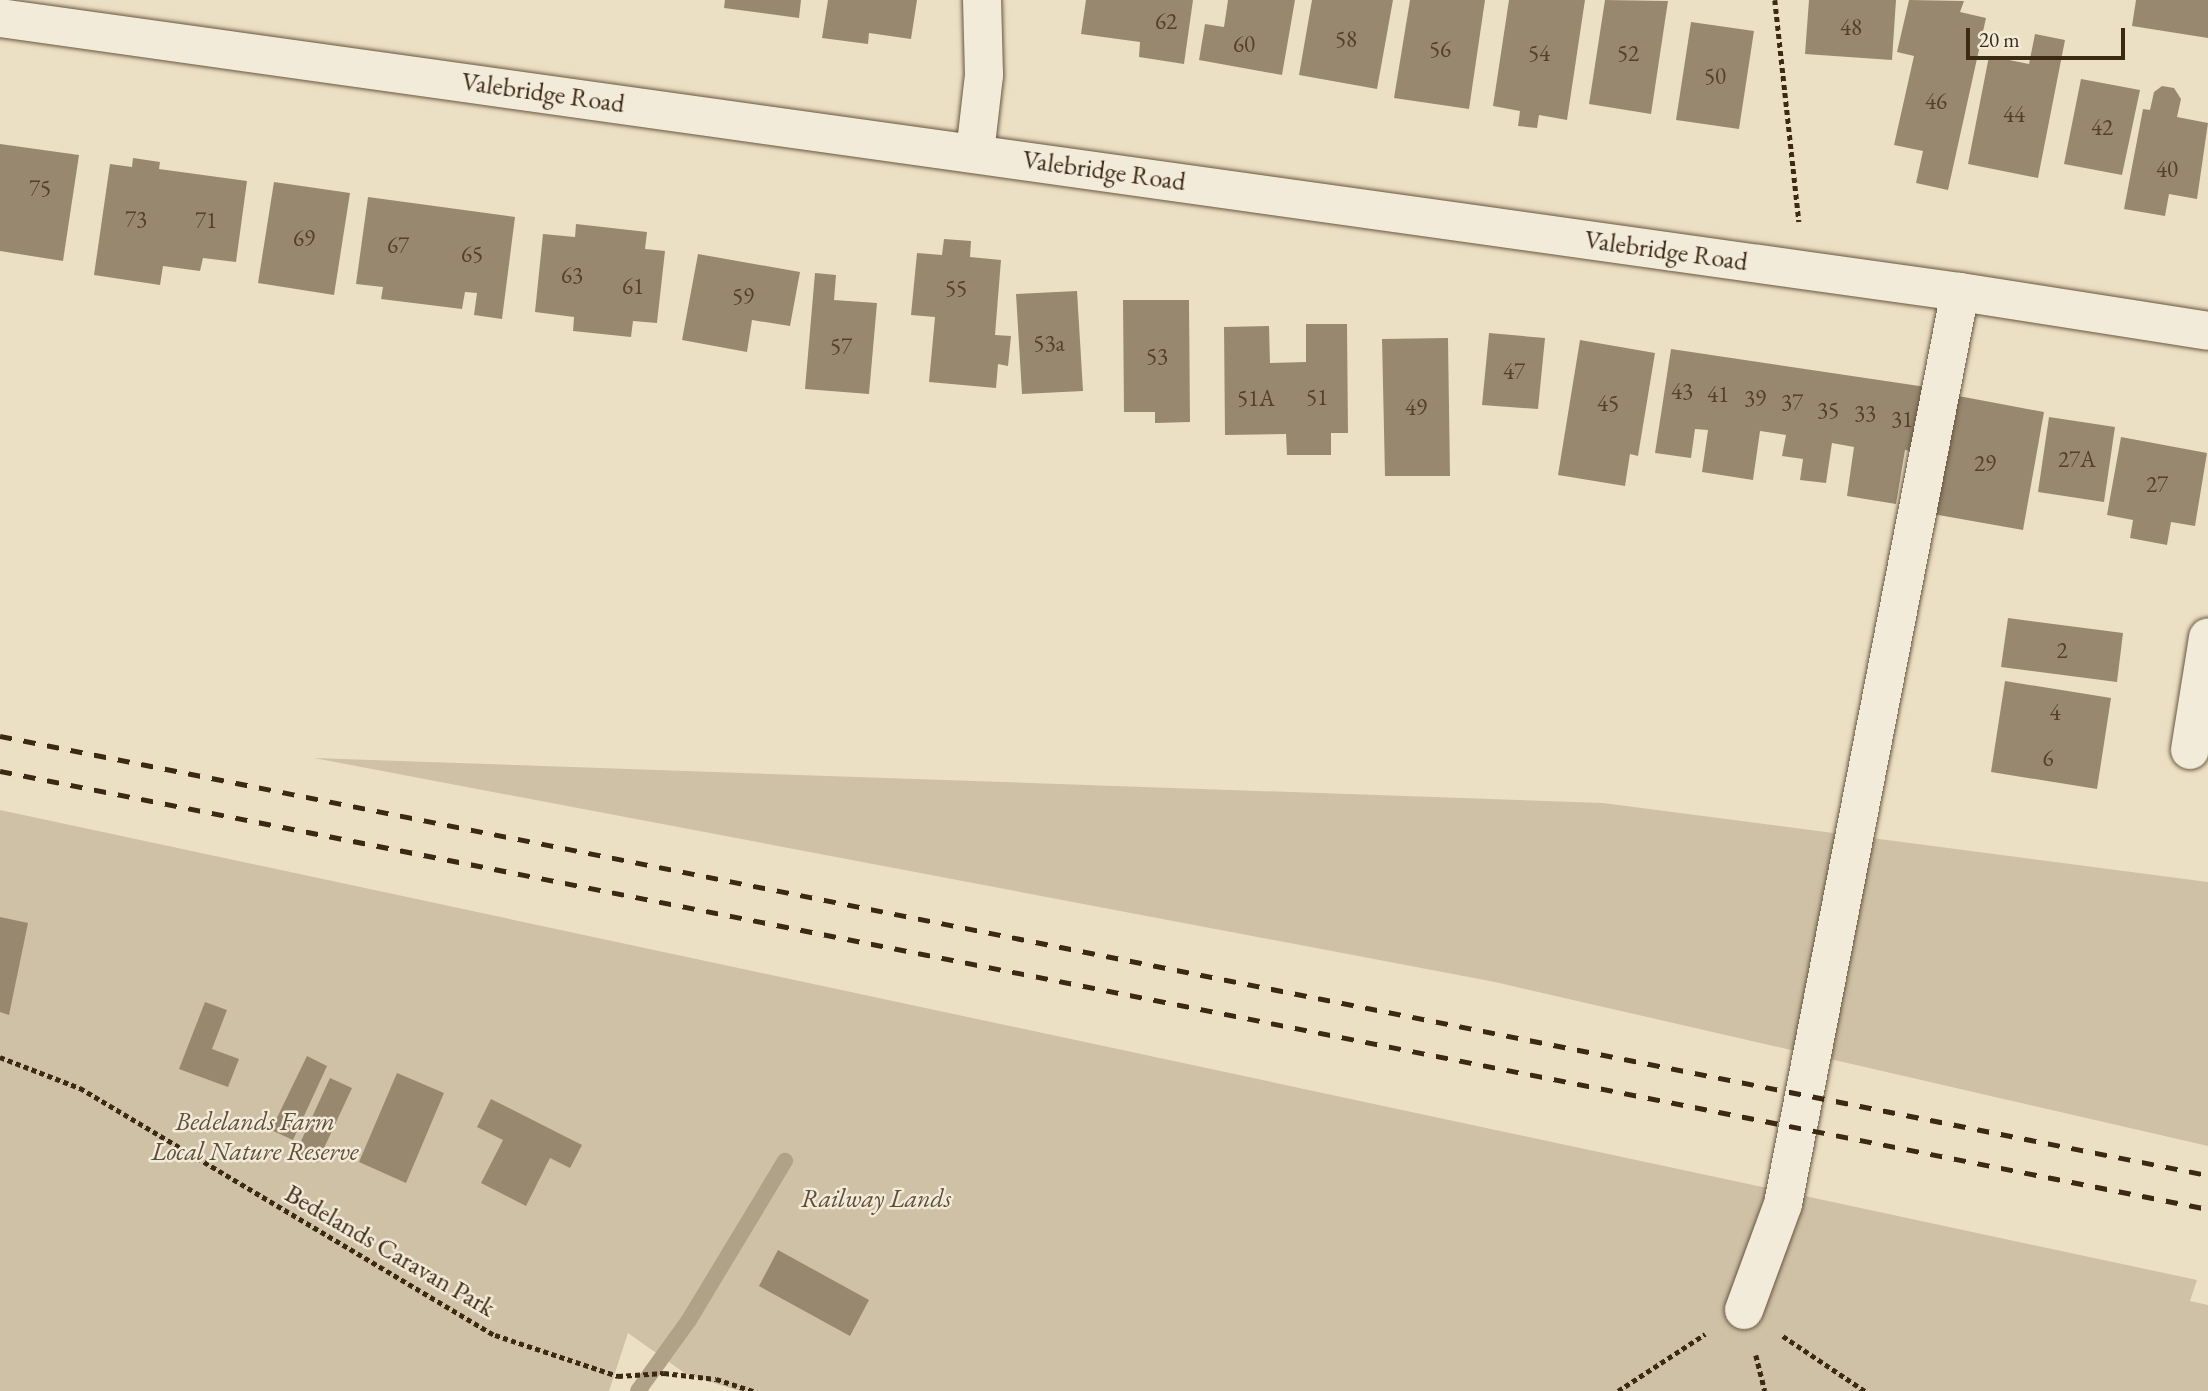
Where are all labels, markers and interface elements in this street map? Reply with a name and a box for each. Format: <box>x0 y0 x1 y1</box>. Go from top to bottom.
house number: 62 <box>1155 7 1177 35</box>
house number: 48 <box>1840 13 1862 41</box>
scale bar <box>1970 14 2129 58</box>
house number: 58 <box>1335 25 1357 53</box>
text: 20 m <box>1979 26 2020 53</box>
house number: 60 <box>1233 30 1255 58</box>
house number: 56 <box>1429 35 1451 63</box>
house number: 54 <box>1528 39 1550 67</box>
house number: 52 <box>1617 39 1639 67</box>
house number: 50 <box>1704 62 1726 90</box>
street label: Valebridge Road <box>459 66 627 120</box>
house number: 46 <box>1925 87 1947 115</box>
house number: 44 <box>2003 100 2025 128</box>
house number: 42 <box>2091 113 2113 141</box>
street label: Valebridge Road <box>1020 144 1188 198</box>
house number: 40 <box>2156 155 2178 183</box>
house number: 75 <box>29 174 51 202</box>
house number: 73 <box>125 205 147 233</box>
house number: 71 <box>195 206 217 234</box>
house number: 69 <box>293 224 315 252</box>
street label: Valebridge Road <box>1582 224 1750 278</box>
house number: 67 <box>387 231 409 259</box>
house number: 65 <box>461 240 483 268</box>
house number: 63 <box>561 261 583 289</box>
house number: 61 <box>622 272 644 300</box>
house number: 55 <box>945 274 967 302</box>
house number: 59 <box>732 282 754 310</box>
house number: 53a <box>1033 329 1065 357</box>
house number: 57 <box>830 332 852 360</box>
house number: 53 <box>1146 342 1168 370</box>
house number: 47 <box>1503 357 1525 385</box>
house number: 43 <box>1671 377 1693 405</box>
house number: 41 <box>1707 380 1729 408</box>
house number: 51 <box>1306 383 1328 411</box>
house number: 51A <box>1237 384 1275 412</box>
house number: 39 <box>1744 384 1766 412</box>
house number: 37 <box>1781 388 1803 416</box>
house number: 45 <box>1597 389 1619 417</box>
house number: 49 <box>1405 393 1427 421</box>
house number: 35 <box>1817 396 1839 424</box>
house number: 33 <box>1854 399 1876 427</box>
house number: 31 <box>1891 405 1913 433</box>
house number: 27A <box>2058 445 2096 473</box>
house number: 29 <box>1974 449 1996 477</box>
house number: 27 <box>2146 470 2168 498</box>
house number: 2 <box>2056 636 2068 664</box>
house number: 4 <box>2049 698 2061 726</box>
house number: 6 <box>2042 744 2054 772</box>
park label: Bedelands Farm Local Nature Reserve <box>151 1106 359 1168</box>
street label: Bedelands Caravan Park <box>279 1178 501 1324</box>
park label: Railway Lands <box>801 1183 951 1215</box>

